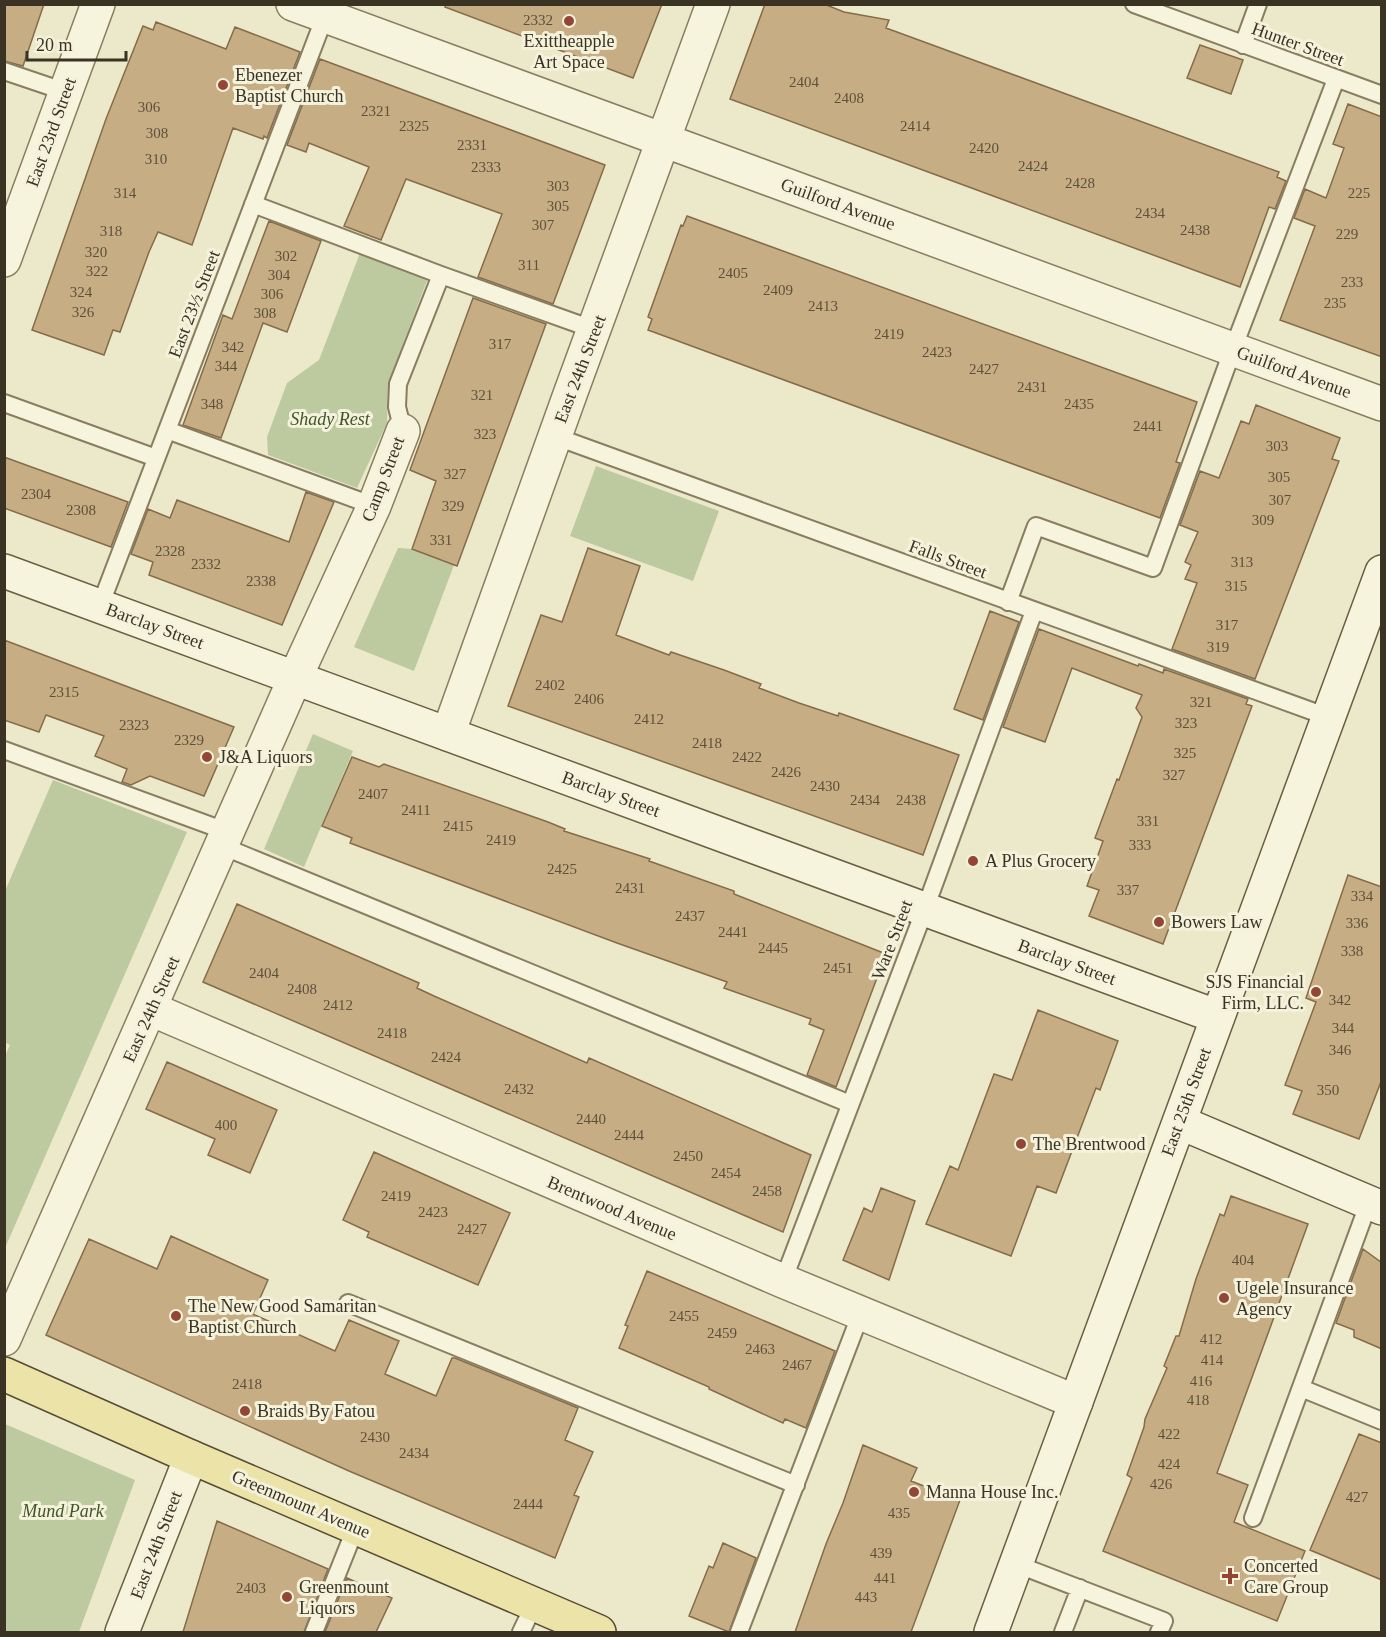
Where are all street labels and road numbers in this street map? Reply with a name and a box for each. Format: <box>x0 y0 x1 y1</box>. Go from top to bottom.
street label: Hunter Street <box>1249 18 1347 70</box>
street label: East 23rd Street <box>22 75 80 189</box>
street label: Guilford Avenue <box>778 174 898 234</box>
street label: East 23½ Street <box>164 247 224 361</box>
street label: East 24th Street <box>550 312 610 426</box>
street label: Guilford Avenue <box>1234 342 1354 402</box>
street label: Camp Street <box>358 434 408 524</box>
street label: Falls Street <box>906 536 990 582</box>
street label: Barclay Street <box>103 599 207 653</box>
street label: Barclay Street <box>559 767 663 821</box>
street label: Ware Street <box>868 897 916 983</box>
street label: Barclay Street <box>1015 935 1119 989</box>
street label: East 24th Street <box>119 953 183 1065</box>
street label: East 25th Street <box>1157 1045 1215 1159</box>
street label: Brentwood Avenue <box>545 1172 679 1244</box>
street label: Greenmount Avenue <box>229 1466 373 1542</box>
street label: East 24th Street <box>126 1488 186 1602</box>

